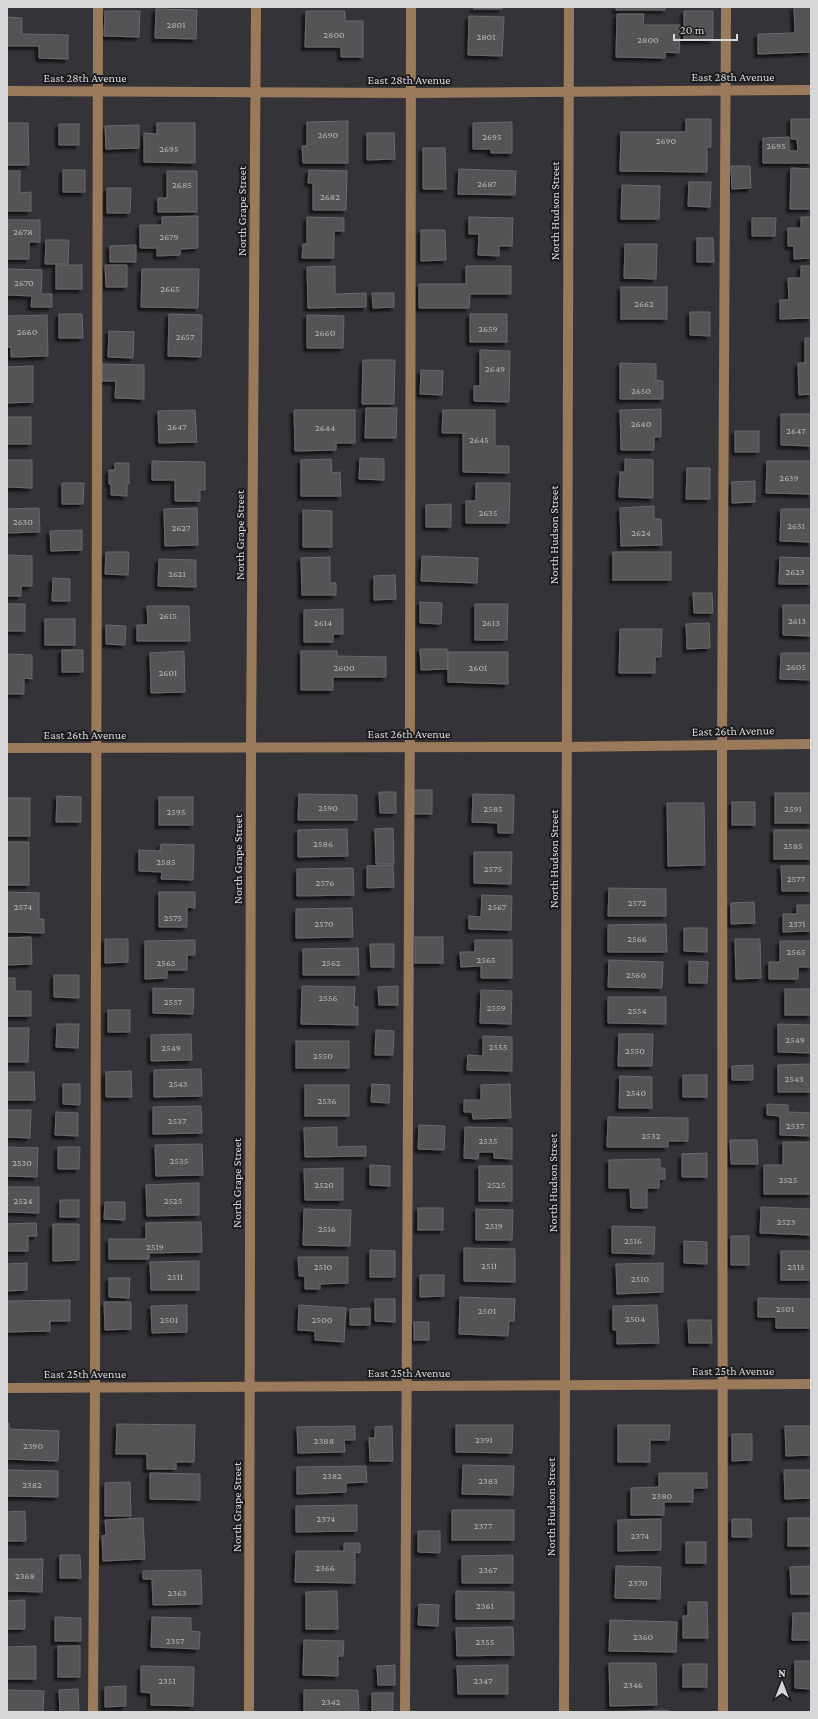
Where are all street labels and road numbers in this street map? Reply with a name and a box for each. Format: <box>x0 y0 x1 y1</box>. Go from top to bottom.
street label: East 28th Avenue <box>691 70 775 84</box>
street label: East 28th Avenue <box>43 71 127 85</box>
street label: East 28th Avenue <box>367 73 451 87</box>
street label: North Hudson Street <box>548 161 562 260</box>
street label: North Grape Street <box>235 165 249 256</box>
street label: North Hudson Street <box>547 485 561 584</box>
street label: North Grape Street <box>233 489 247 580</box>
street label: East 26th Avenue <box>691 723 775 739</box>
street label: East 26th Avenue <box>368 727 450 741</box>
street label: East 26th Avenue <box>44 728 126 742</box>
street label: North Hudson Street <box>547 809 561 908</box>
street label: North Grape Street <box>231 813 245 904</box>
street label: North Hudson Street <box>546 1133 560 1232</box>
street label: North Grape Street <box>230 1137 244 1228</box>
street label: East 25th Avenue <box>692 1364 774 1378</box>
street label: East 25th Avenue <box>368 1366 450 1380</box>
street label: East 25th Avenue <box>44 1367 126 1381</box>
street label: North Hudson Street <box>544 1457 558 1556</box>
street label: North Grape Street <box>230 1461 244 1552</box>

